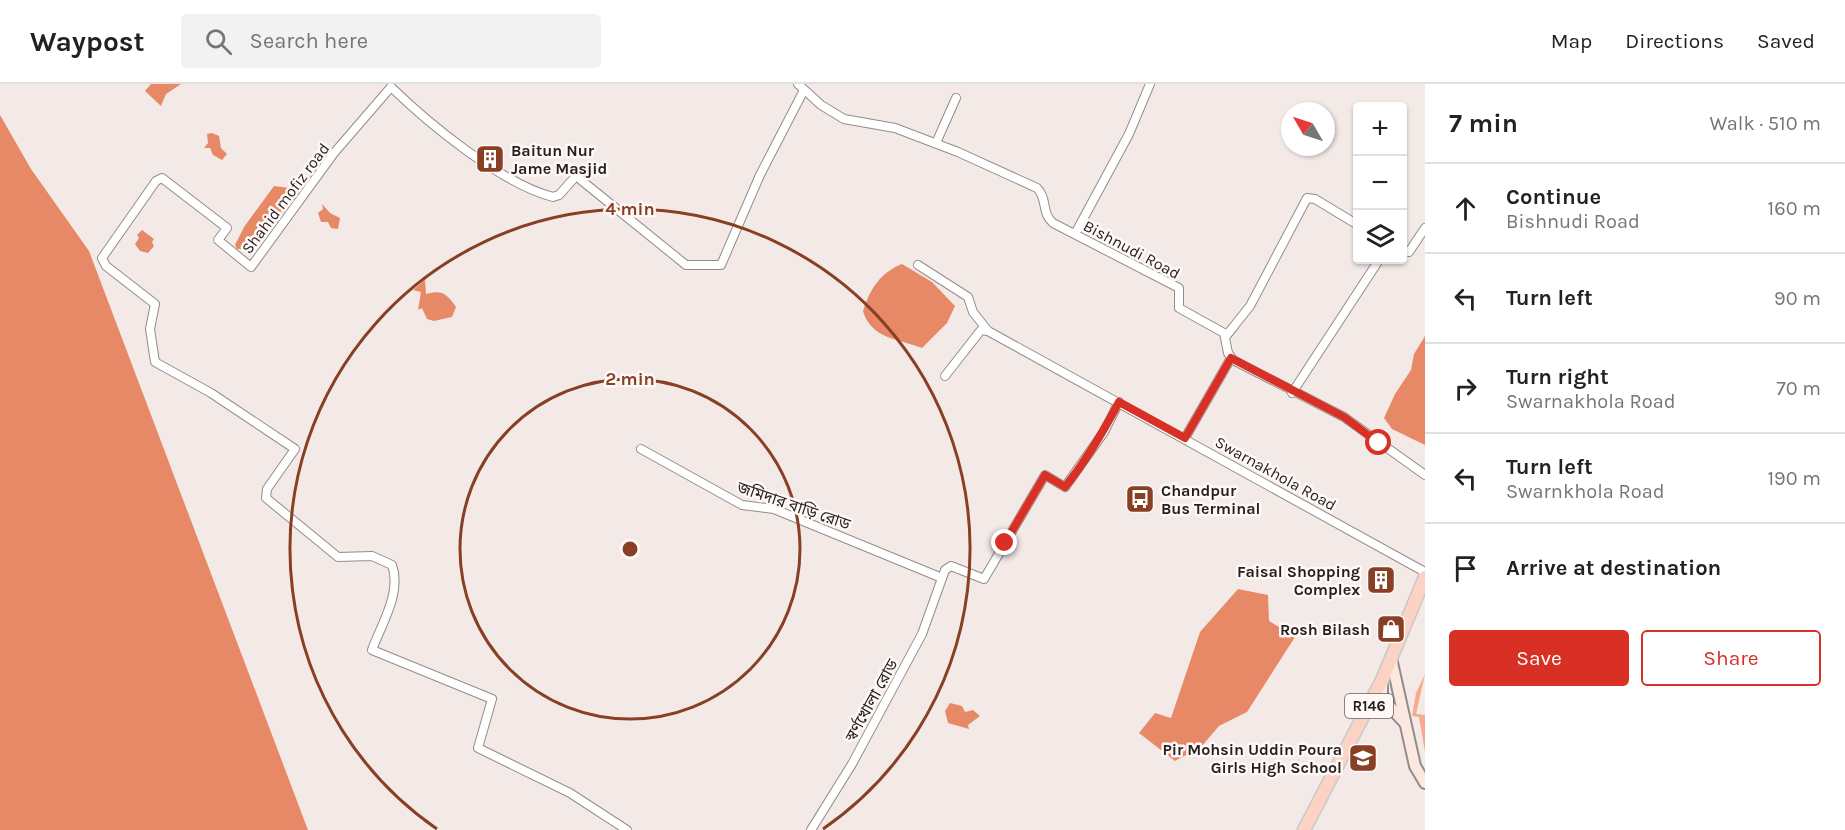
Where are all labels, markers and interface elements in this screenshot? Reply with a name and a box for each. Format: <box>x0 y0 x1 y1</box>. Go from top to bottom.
search box <box>181 14 601 68</box>
text: Waypost <box>30 25 145 58</box>
icon: search <box>202 25 235 58</box>
text: Search here <box>250 28 368 54</box>
text: Map <box>1551 29 1592 53</box>
text: Directions <box>1625 29 1724 53</box>
text: Saved <box>1757 29 1815 53</box>
north arrow <box>1281 102 1335 156</box>
map controls <box>1353 102 1407 264</box>
button: + <box>1353 102 1407 156</box>
text: 7 min <box>1449 108 1518 139</box>
text: Walk · 510 m <box>1710 112 1821 135</box>
street label: Shahid mofiz road <box>237 139 333 258</box>
place label: Baitun Nur Jame Masjid <box>511 141 607 178</box>
building icon: Baitun Nur Jame Masjid <box>474 143 506 175</box>
button: − <box>1353 156 1407 210</box>
text: Continue <box>1506 184 1601 210</box>
icon: ahead <box>1449 192 1482 225</box>
text: 160 m <box>1768 197 1821 220</box>
text: 4 min <box>605 198 655 220</box>
button: layers <box>1353 210 1407 264</box>
text: Bishnudi Road <box>1506 210 1640 233</box>
street label: Bishnudi Road <box>1080 216 1183 283</box>
icon: left <box>1449 282 1482 315</box>
text: Turn left <box>1506 285 1593 311</box>
text: 90 m <box>1774 287 1821 310</box>
text: Turn right <box>1506 364 1609 390</box>
text: 2 min <box>605 368 655 390</box>
icon: right <box>1449 372 1482 405</box>
text: 70 m <box>1776 377 1821 400</box>
text: Swarnakhola Road <box>1506 390 1676 413</box>
route start <box>1365 429 1391 455</box>
street label: Swarnakhola Road <box>1212 432 1340 515</box>
text: Turn left <box>1506 454 1593 480</box>
icon: left <box>1449 462 1482 495</box>
text: 190 m <box>1767 467 1821 490</box>
street label: জমিদার বাড়ি রোড <box>734 477 854 534</box>
text: Swarnkhola Road <box>1506 480 1665 503</box>
place label: Chandpur Bus Terminal <box>1161 481 1260 518</box>
bus stop icon: Chandpur Bus Terminal <box>1124 483 1156 515</box>
route end <box>991 529 1017 555</box>
centre of rings <box>620 539 640 559</box>
icon: arrive <box>1449 552 1482 585</box>
text: Arrive at destination <box>1506 555 1721 581</box>
place label: Faisal Shopping Complex <box>1237 562 1360 599</box>
building icon: Faisal Shopping Complex <box>1365 564 1397 596</box>
shop icon: Rosh Bilash <box>1375 613 1407 645</box>
place label: Rosh Bilash <box>1280 620 1370 639</box>
button: Save <box>1449 630 1629 686</box>
button: Share <box>1641 630 1821 686</box>
street label: স্বর্ণখোলা রোড <box>841 655 902 745</box>
road number: R146 <box>1345 694 1393 718</box>
place label: Pir Mohsin Uddin Poura Girls High School <box>1162 740 1342 777</box>
school or university icon: Pir Mohsin Uddin Poura Girls High School <box>1347 742 1379 774</box>

